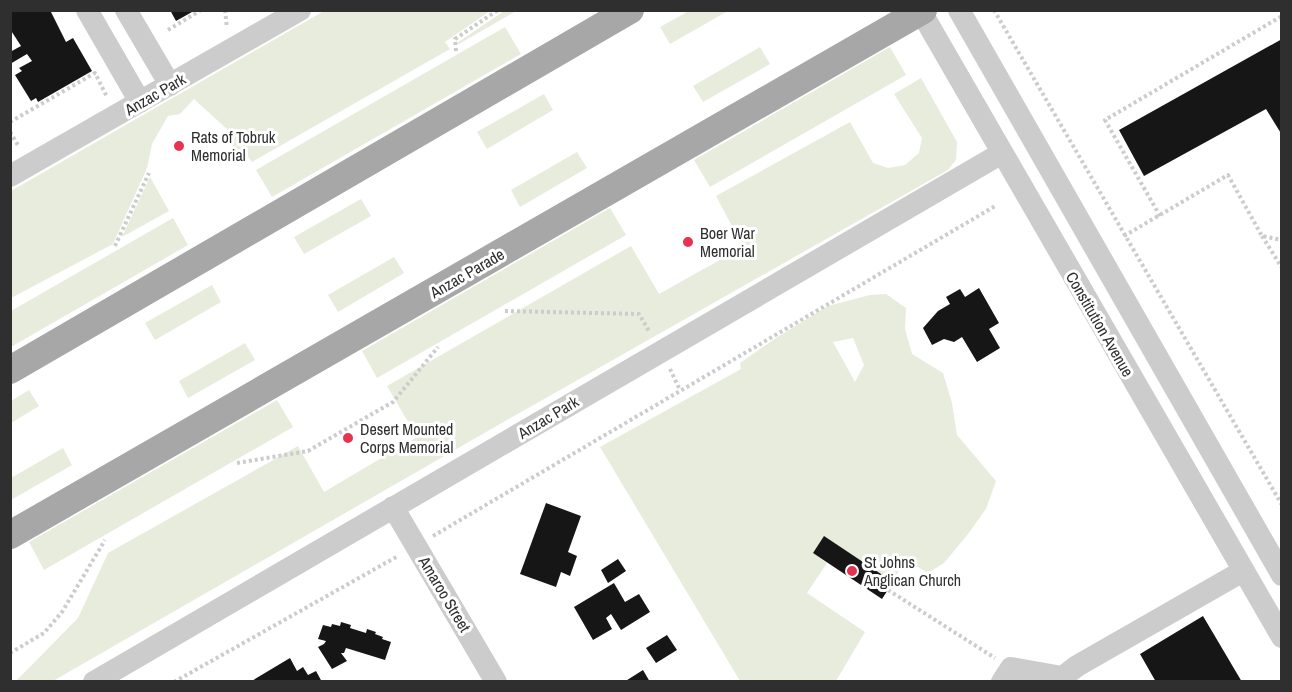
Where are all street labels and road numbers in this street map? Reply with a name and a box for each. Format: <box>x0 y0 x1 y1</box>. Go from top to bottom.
street label: Anzac Park <box>120 67 190 121</box>
street label: Anzac Parade <box>425 243 508 304</box>
street label: Constitution Avenue <box>1061 267 1139 381</box>
street label: Anzac Park <box>513 390 583 444</box>
street label: Amaroo Street <box>413 551 476 636</box>

